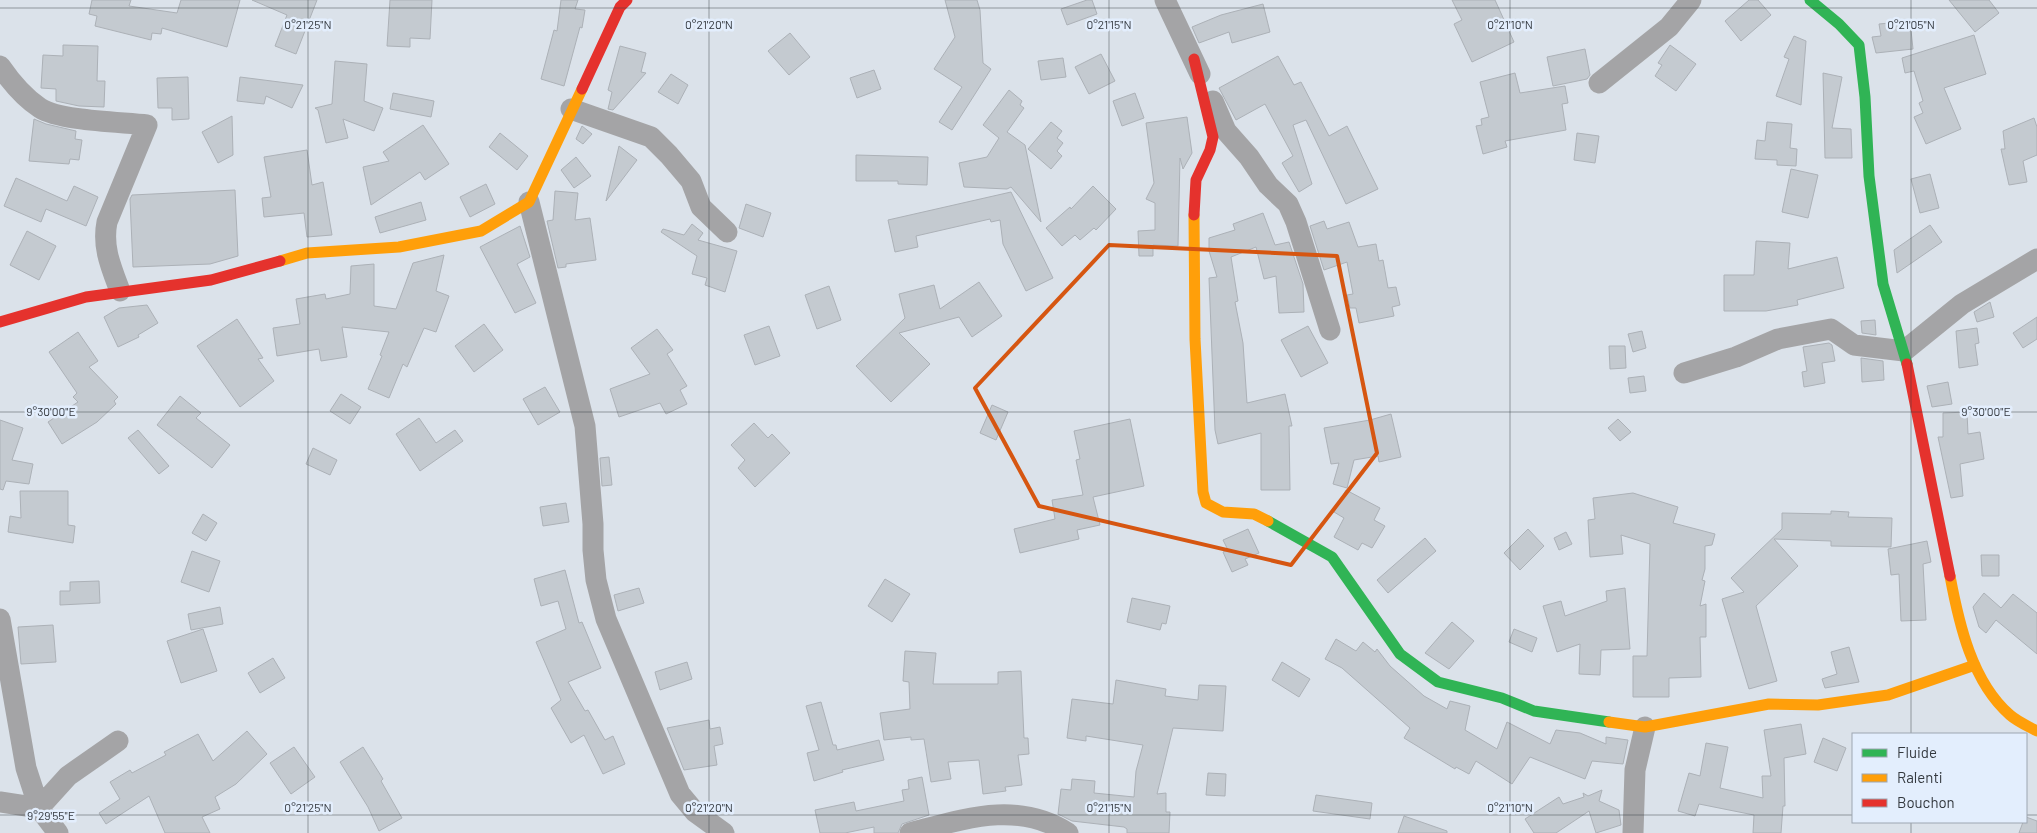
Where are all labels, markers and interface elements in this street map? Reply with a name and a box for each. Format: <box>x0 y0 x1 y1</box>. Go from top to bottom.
text: 0°21'25"N <box>284 17 332 31</box>
text: 0°21'20"N <box>685 17 733 31</box>
text: 0°21'15"N <box>1086 17 1132 31</box>
text: 0°21'10"N <box>1487 17 1533 31</box>
text: 0°21'05"N <box>1887 17 1935 31</box>
text: 9°30'00"E <box>26 404 76 418</box>
text: 9°30'00"E <box>1961 404 2011 418</box>
legend <box>1852 733 2027 823</box>
text: Fluide <box>1897 743 1937 761</box>
text: Ralenti <box>1897 768 1943 786</box>
text: Bouchon <box>1897 793 1955 811</box>
text: 0°21'25"N <box>284 800 332 814</box>
text: 0°21'20"N <box>685 800 733 814</box>
text: 0°21'15"N <box>1086 800 1132 814</box>
text: 0°21'10"N <box>1487 800 1533 814</box>
text: 9°29'55"E <box>27 808 75 822</box>

